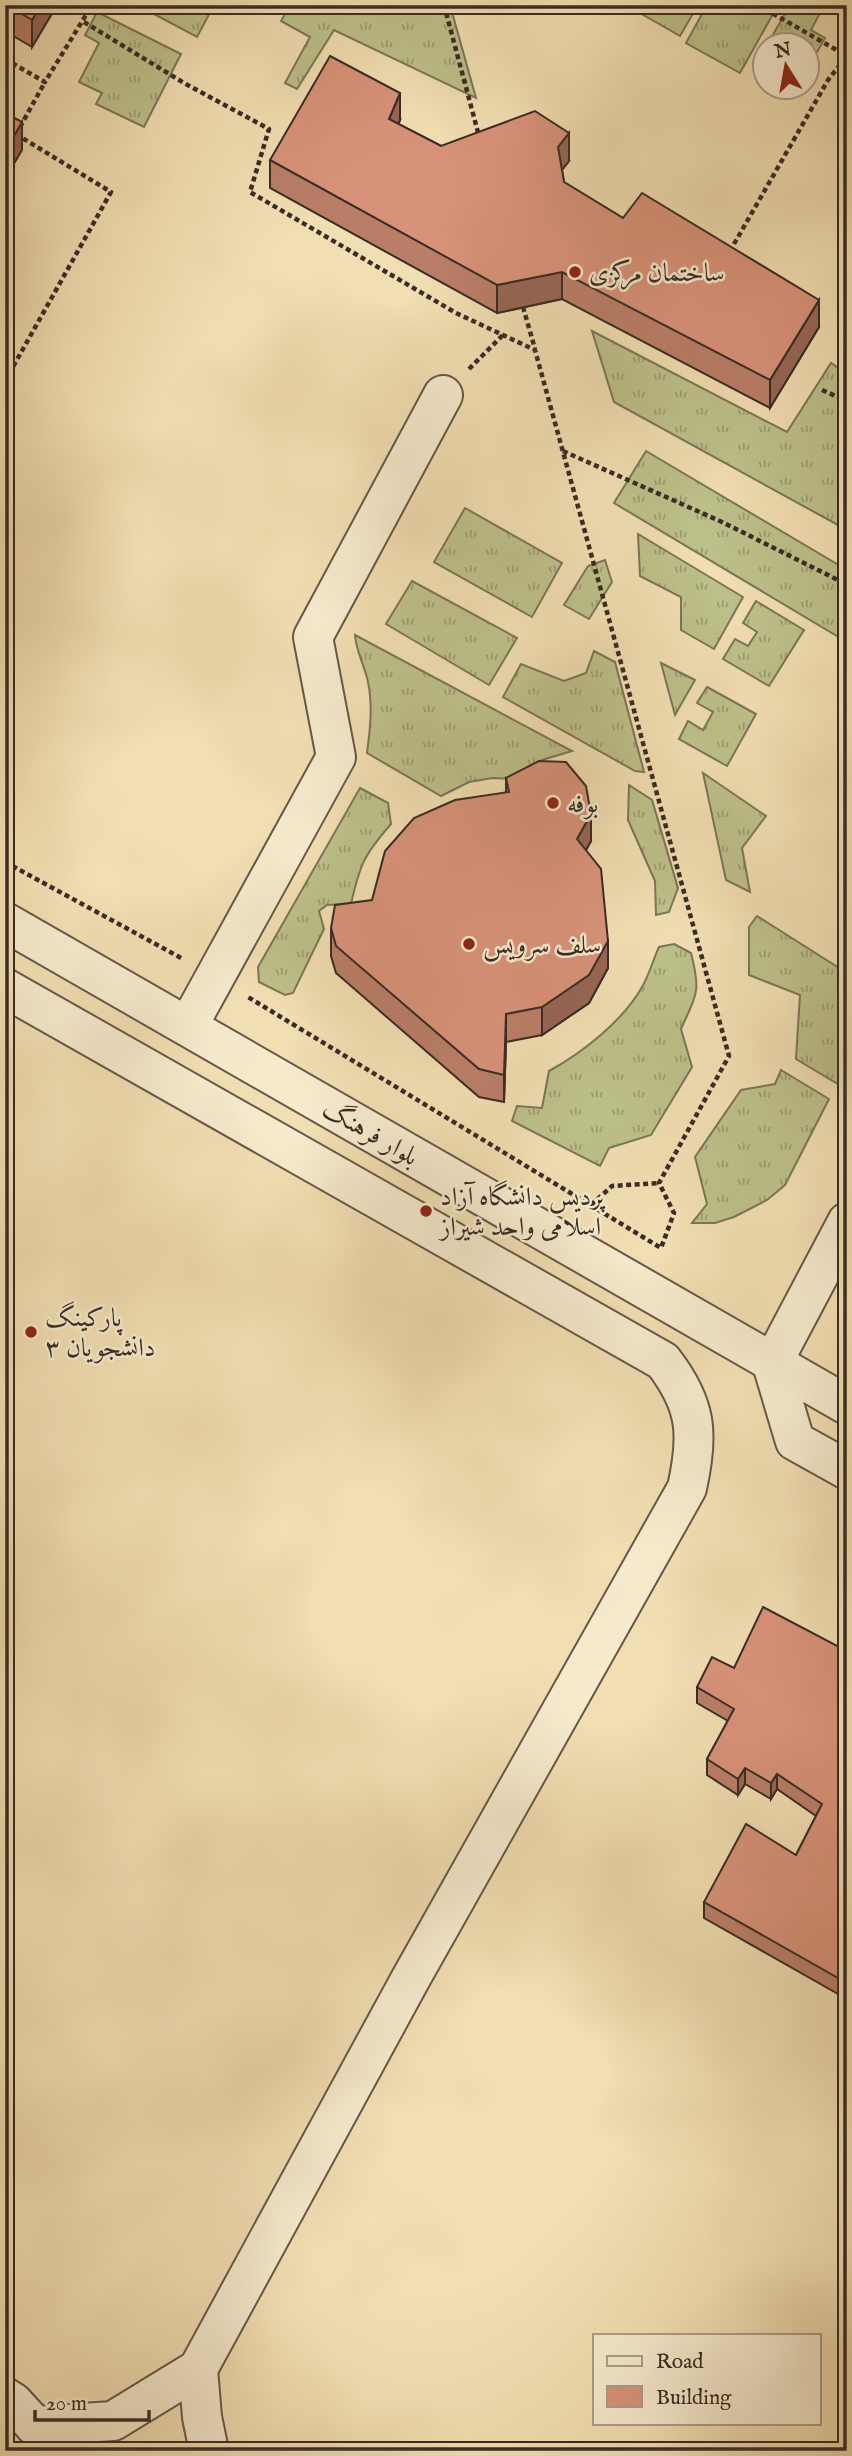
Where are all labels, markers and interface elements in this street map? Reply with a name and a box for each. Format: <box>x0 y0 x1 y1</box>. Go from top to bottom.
north arrow <box>750 32 820 102</box>
text: N <box>772 38 794 65</box>
place label: ساختمان مرکزی <box>589 257 725 290</box>
marker: ساختمان مرکزی <box>567 264 583 280</box>
place label: بوفه <box>567 788 598 821</box>
marker: بوفه <box>545 795 561 811</box>
place label: سلف سرویس <box>483 929 601 962</box>
marker: سلف سرویس <box>461 936 477 952</box>
street label: بلوار فرهنگ <box>316 1092 425 1174</box>
place label: پردیس دانشگاه آزاد اسلامی واحد شیراز <box>437 1180 606 1244</box>
marker: پردیس دانشگاه آزاد اسلامی واحد شیراز <box>418 1203 434 1219</box>
place label: پارکینگ دانشجویان ۳ <box>45 1301 156 1365</box>
marker: پارکینگ دانشجویان ۳ <box>23 1324 39 1340</box>
legend <box>593 2334 820 2424</box>
text: Road <box>656 2349 704 2376</box>
scale bar <box>35 2379 149 2423</box>
text: Building <box>656 2385 732 2412</box>
text: 20 m <box>46 2391 87 2418</box>

